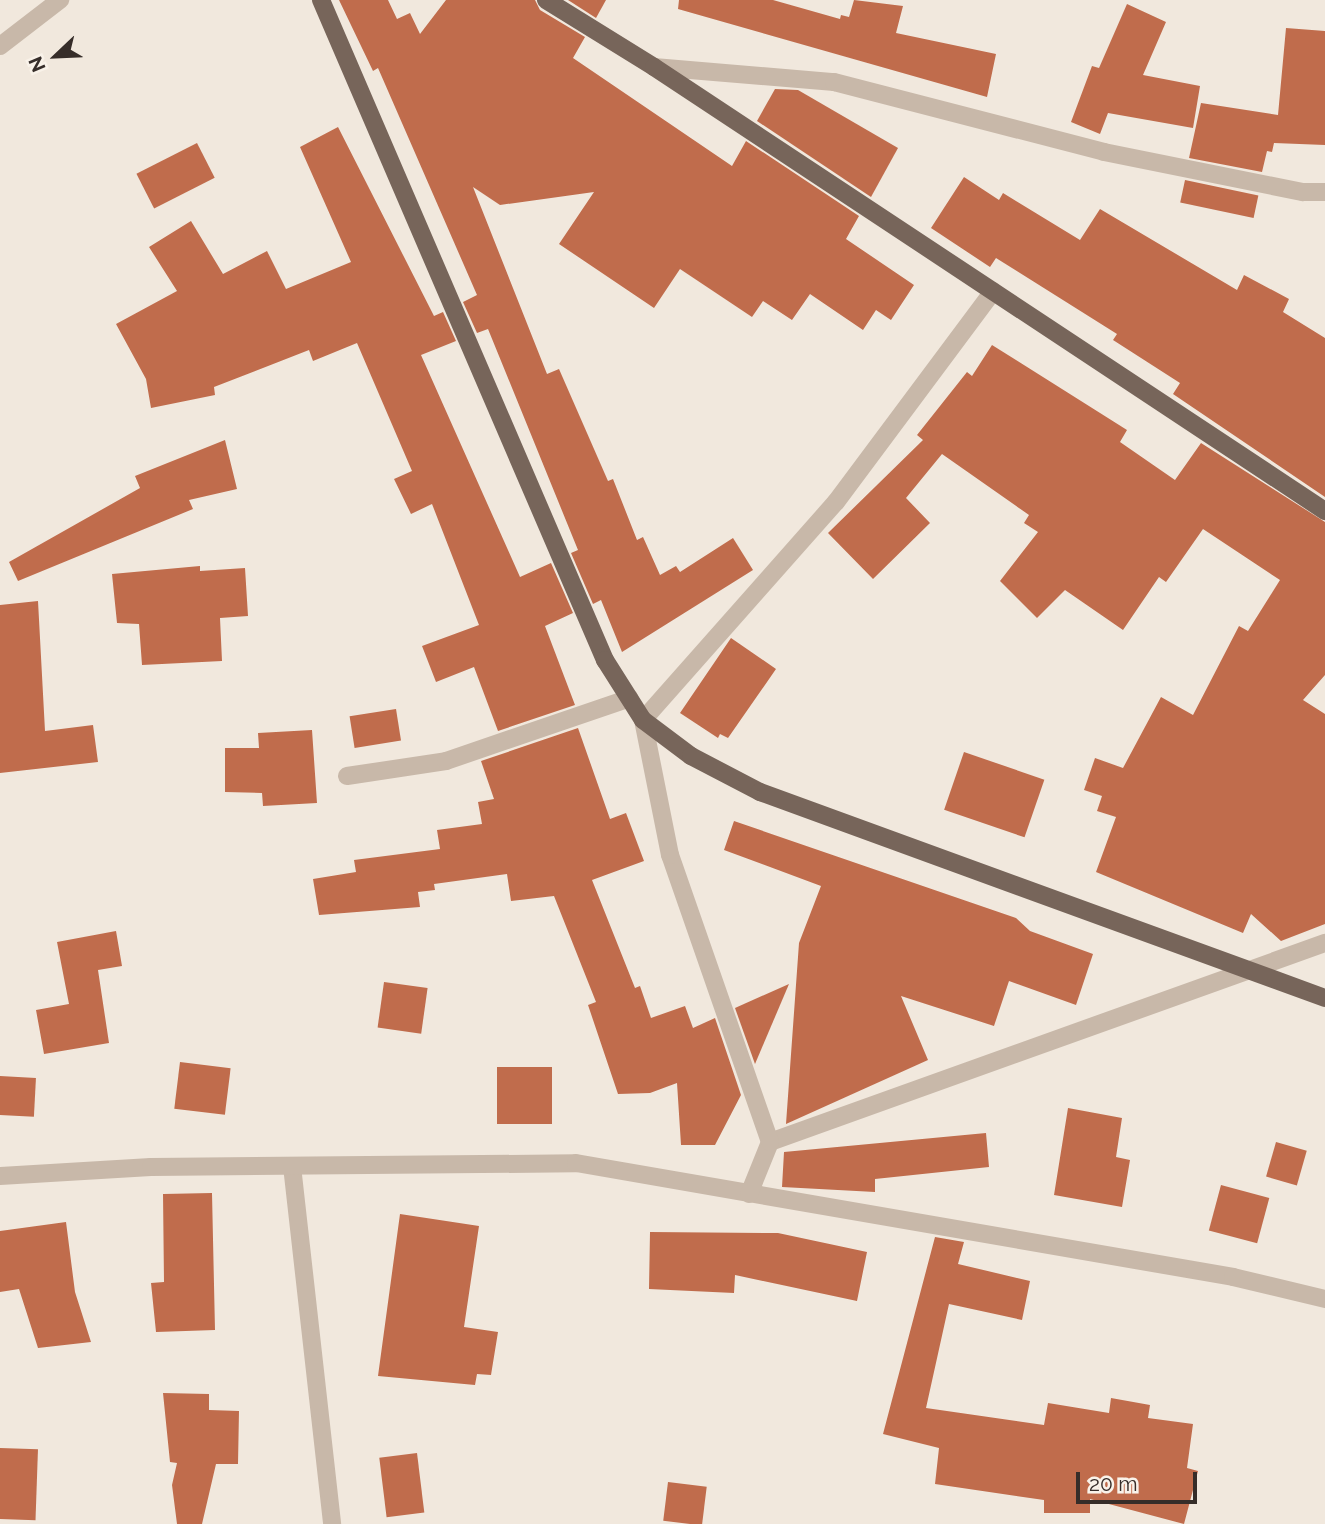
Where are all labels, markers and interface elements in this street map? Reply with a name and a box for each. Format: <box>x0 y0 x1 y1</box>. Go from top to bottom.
north arrow <box>21 21 91 91</box>
text: N <box>24 53 50 75</box>
scale bar <box>1080 1458 1201 1502</box>
text: 20 m <box>1089 1471 1137 1496</box>

